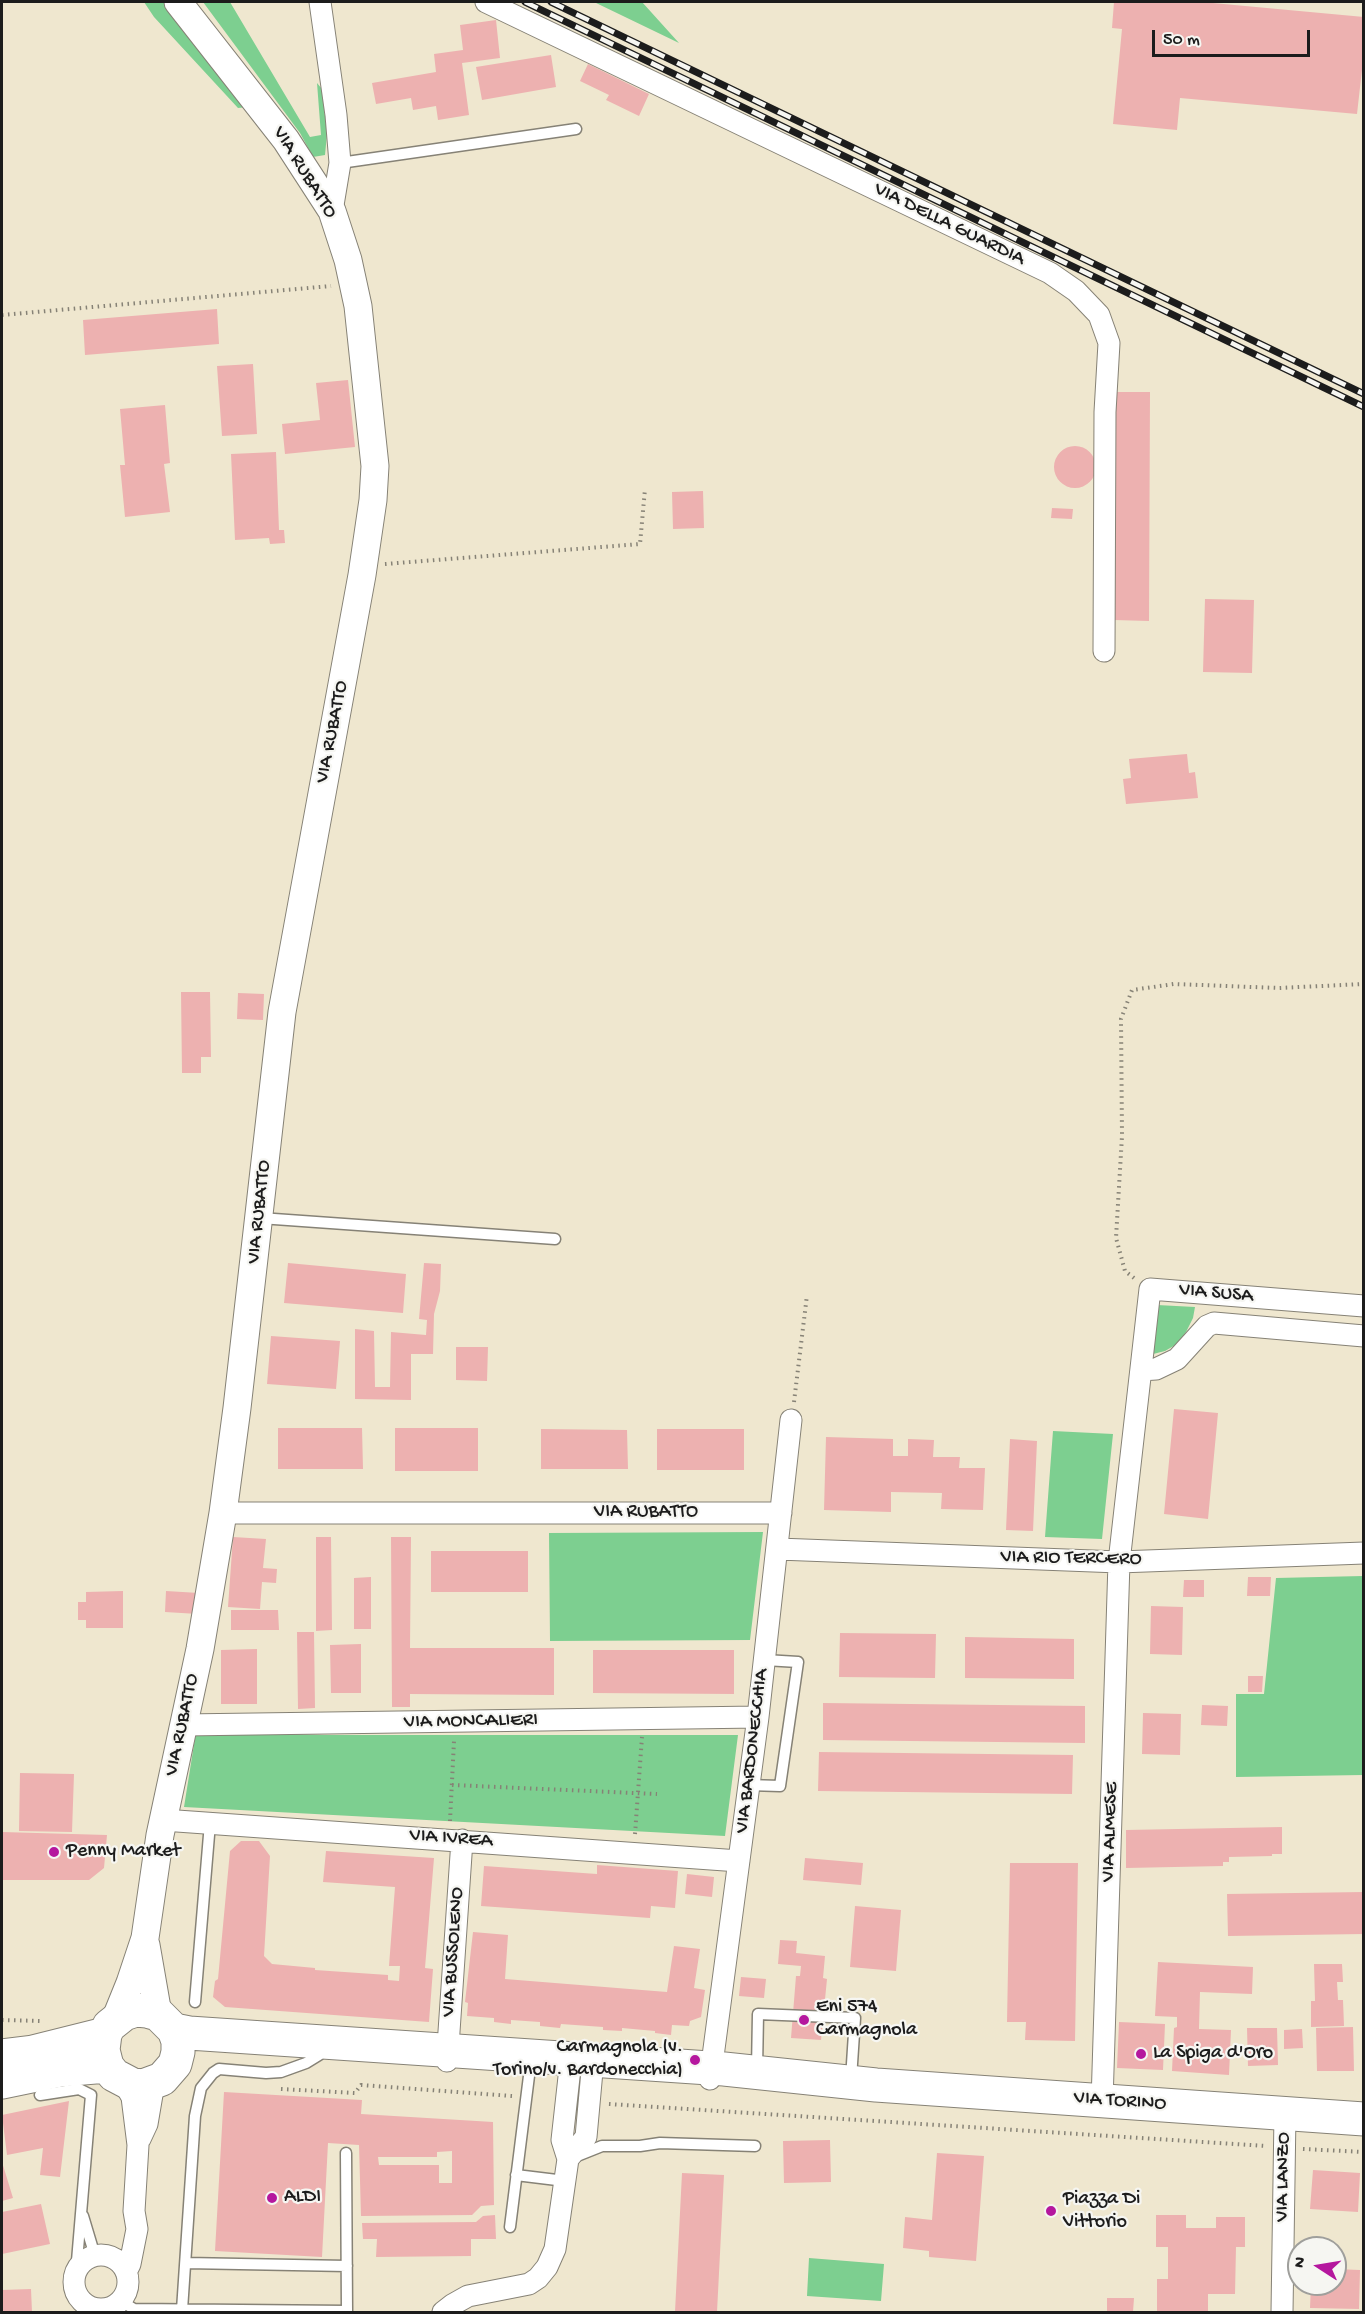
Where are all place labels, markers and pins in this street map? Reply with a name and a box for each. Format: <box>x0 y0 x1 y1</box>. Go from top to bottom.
place label: Penny Market <box>66 1840 180 1864</box>
marker: Penny Market <box>47 1845 61 1859</box>
place label: Eni 574 Carmagnola <box>816 1996 917 2043</box>
marker: Eni 574 Carmagnola <box>797 2013 811 2027</box>
place label: Carmagnola (v. Torino/v. Bardonecchia) <box>493 2036 683 2083</box>
place label: La Spiga d'Oro <box>1153 2042 1273 2066</box>
marker: La Spiga d'Oro <box>1134 2047 1148 2061</box>
marker: Carmagnola (v. Torino/v. Bardonecchia) <box>688 2053 702 2067</box>
place label: ALDI <box>284 2186 321 2210</box>
place label: Piazza Di Vittorio <box>1063 2188 1140 2235</box>
marker: ALDI <box>265 2191 279 2205</box>
marker: Piazza Di Vittorio <box>1044 2204 1058 2218</box>

